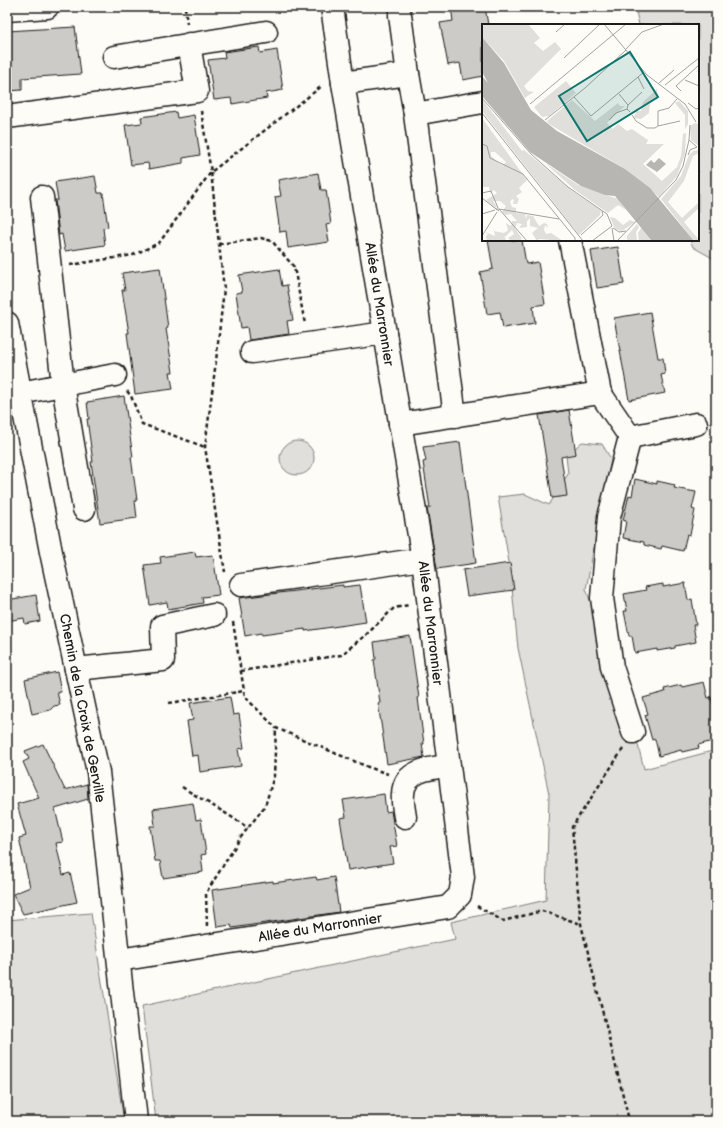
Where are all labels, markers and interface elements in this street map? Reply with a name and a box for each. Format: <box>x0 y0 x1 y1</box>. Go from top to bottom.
inset map <box>482 24 699 241</box>
street label: Allée du Marronnier <box>361 241 398 368</box>
street label: Allée du Marronnier <box>414 560 447 687</box>
street label: Chemin de la Croix de Gerville <box>56 612 109 804</box>
street label: Allée du Marronnier <box>257 909 384 946</box>

